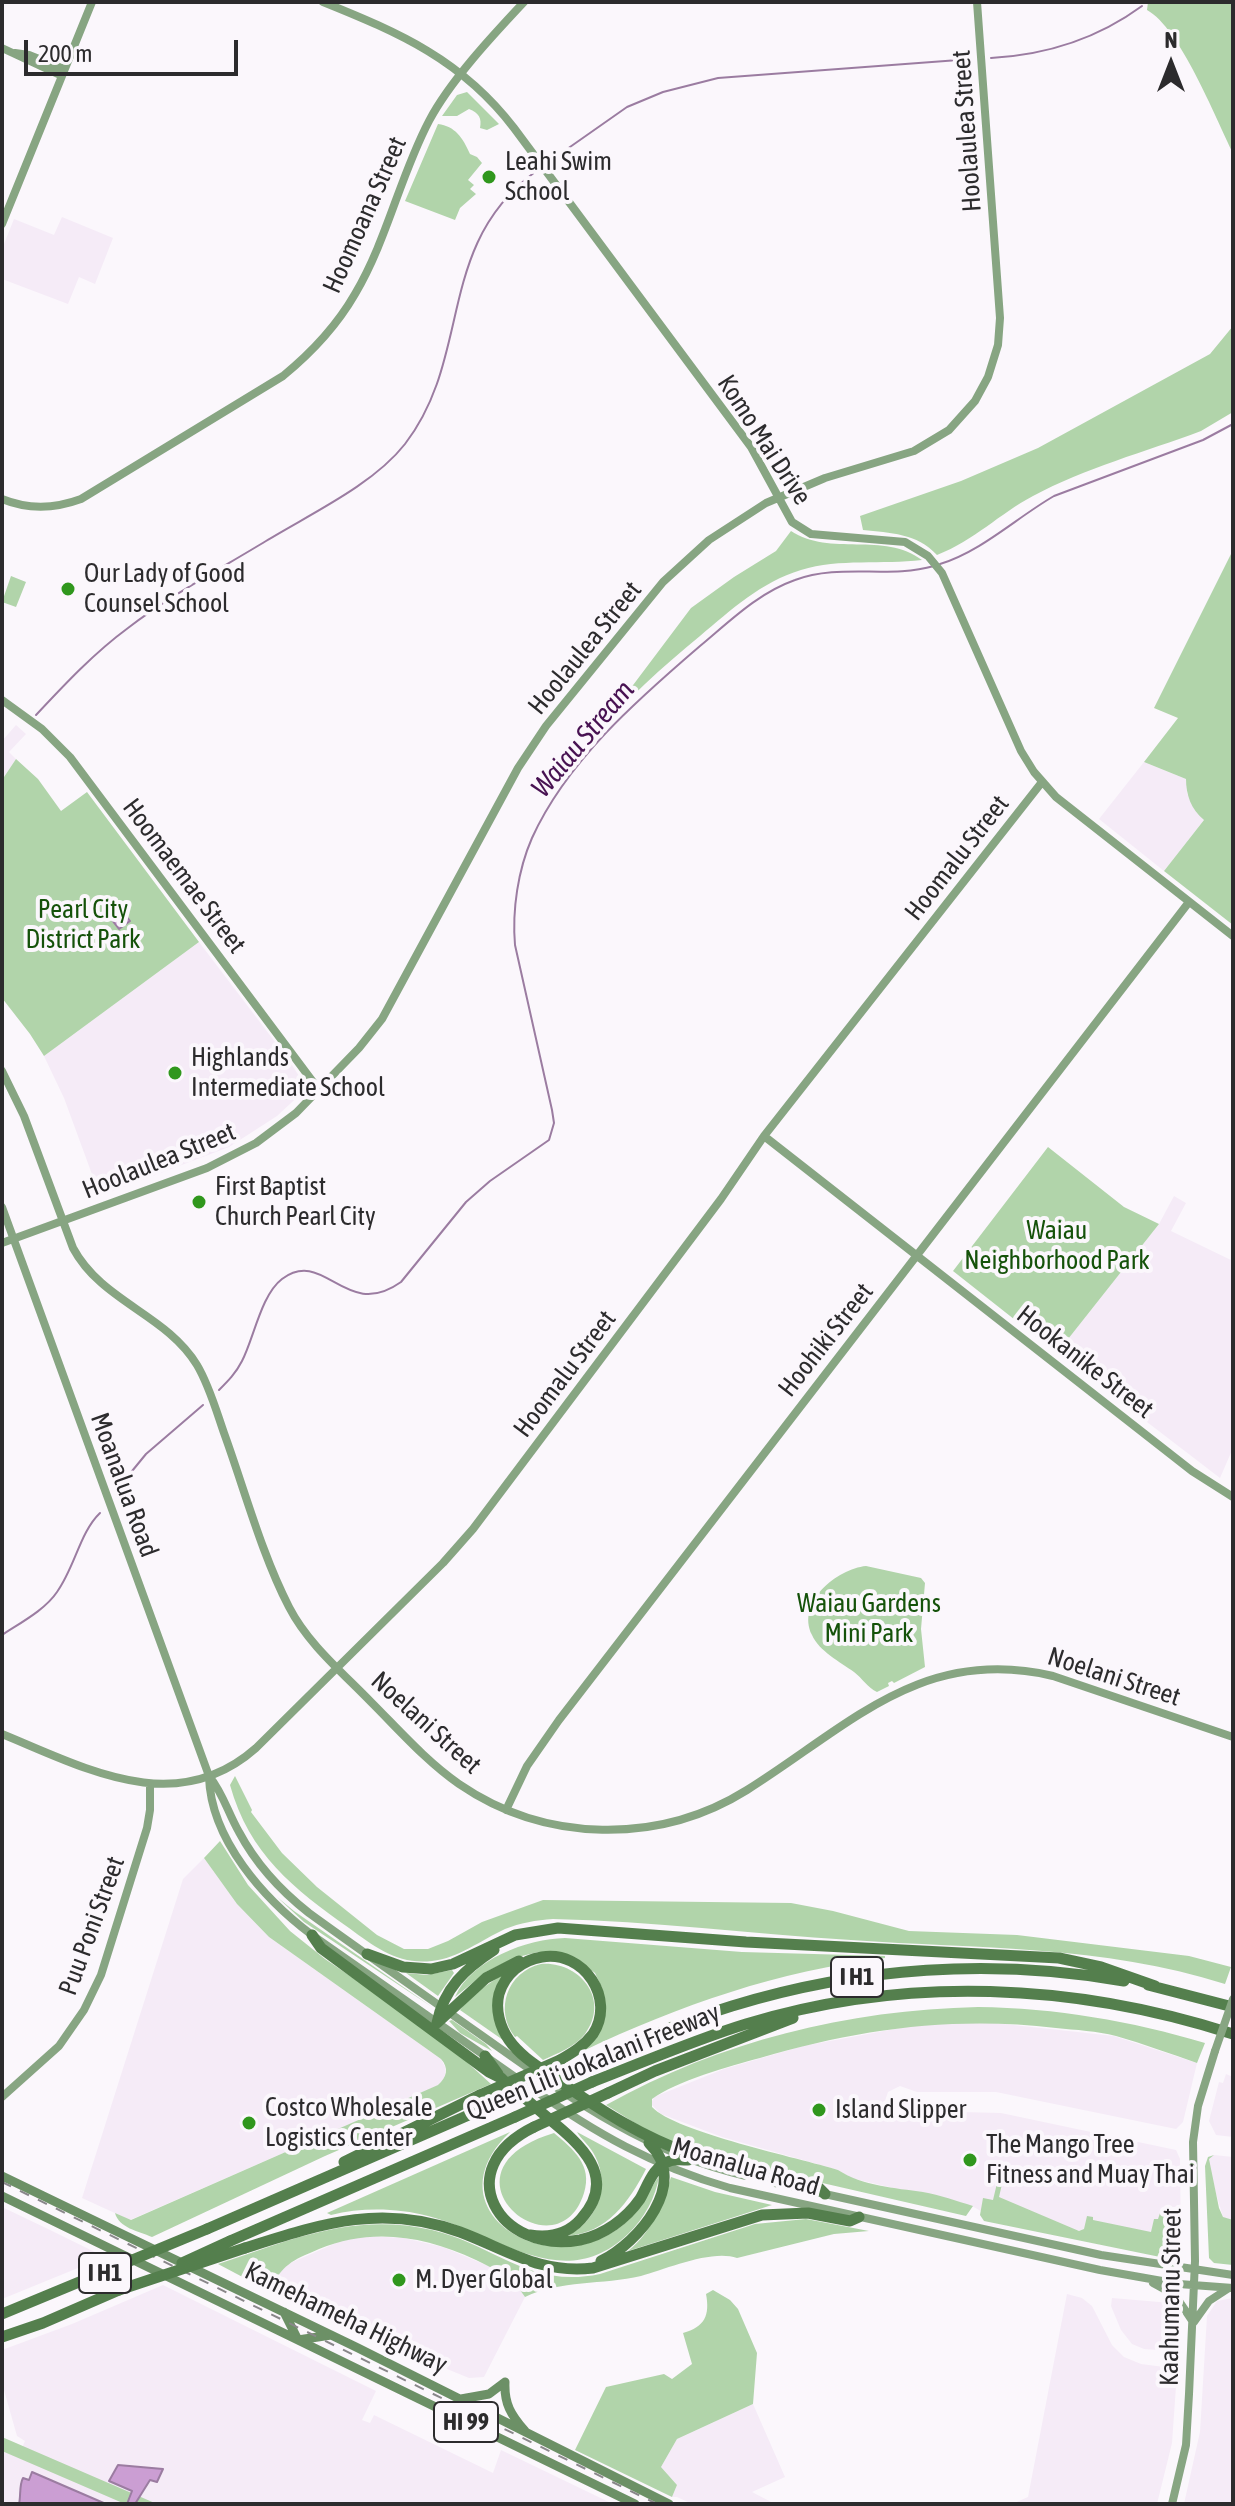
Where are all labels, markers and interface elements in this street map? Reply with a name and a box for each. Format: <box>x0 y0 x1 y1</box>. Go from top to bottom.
scale bar <box>28 24 242 74</box>
north arrow <box>1131 24 1211 104</box>
text: N <box>1165 27 1177 53</box>
text: 200 m <box>38 40 92 67</box>
street label: Hoolaulea Street <box>946 49 988 213</box>
street label: Hoomoana Street <box>317 132 413 298</box>
place label: Leahi Swim School <box>505 146 612 208</box>
marker: Leahi Swim School <box>480 168 498 186</box>
street label: Komo Mai Drive <box>710 369 818 511</box>
place label: Our Lady of Good Counsel School <box>84 558 245 620</box>
street label: Hoolaulea Street <box>522 575 648 721</box>
marker: Our Lady of Good Counsel School <box>59 580 77 598</box>
water label: Waiau Stream <box>525 674 641 804</box>
street label: Hoomalu Street <box>898 789 1016 927</box>
street label: Hoomaemae Street <box>116 793 252 959</box>
park label: Pearl City District Park <box>26 894 140 956</box>
place label: Highlands Intermediate School <box>191 1042 385 1104</box>
marker: Highlands Intermediate School <box>166 1064 184 1082</box>
street label: Hoolaulea Street <box>78 1116 240 1206</box>
place label: First Baptist Church Pearl City <box>215 1171 376 1232</box>
marker: First Baptist Church Pearl City <box>190 1193 208 1211</box>
park label: Waiau Neighborhood Park <box>964 1215 1150 1276</box>
street label: Hoohiki Street <box>772 1277 880 1403</box>
street label: Hookanike Street <box>1010 1299 1160 1425</box>
street label: Hoomalu Street <box>507 1305 623 1443</box>
street label: Moanalua Road <box>83 1409 165 1561</box>
park label: Waiau Gardens Mini Park <box>797 1588 941 1650</box>
street label: Noelani Street <box>1044 1641 1184 1713</box>
street label: Noelani Street <box>364 1665 488 1781</box>
street label: Puu Poni Street <box>52 1852 132 2000</box>
road number: I H1 <box>831 1957 883 1997</box>
street label: Queen Liliʻuokalani Freeway <box>462 1997 724 2127</box>
place label: Costco Wholesale Logistics Center <box>265 2092 433 2154</box>
place label: Island Slipper <box>835 2094 966 2126</box>
marker: Island Slipper <box>810 2101 828 2119</box>
marker: Costco Wholesale Logistics Center <box>240 2114 258 2132</box>
place label: The Mango Tree Fitness and Muay Thai <box>986 2129 1195 2190</box>
street label: Moanalua Road <box>669 2131 823 2203</box>
marker: The Mango Tree Fitness and Muay Thai <box>961 2151 979 2169</box>
street label: Kaahumanu Street <box>1154 2208 1188 2386</box>
road number: I H1 <box>79 2253 131 2293</box>
street label: Kamehameha Highway <box>240 2255 452 2381</box>
place label: M. Dyer Global <box>415 2264 553 2296</box>
marker: M. Dyer Global <box>390 2271 408 2289</box>
road number: HI 99 <box>434 2402 498 2442</box>

